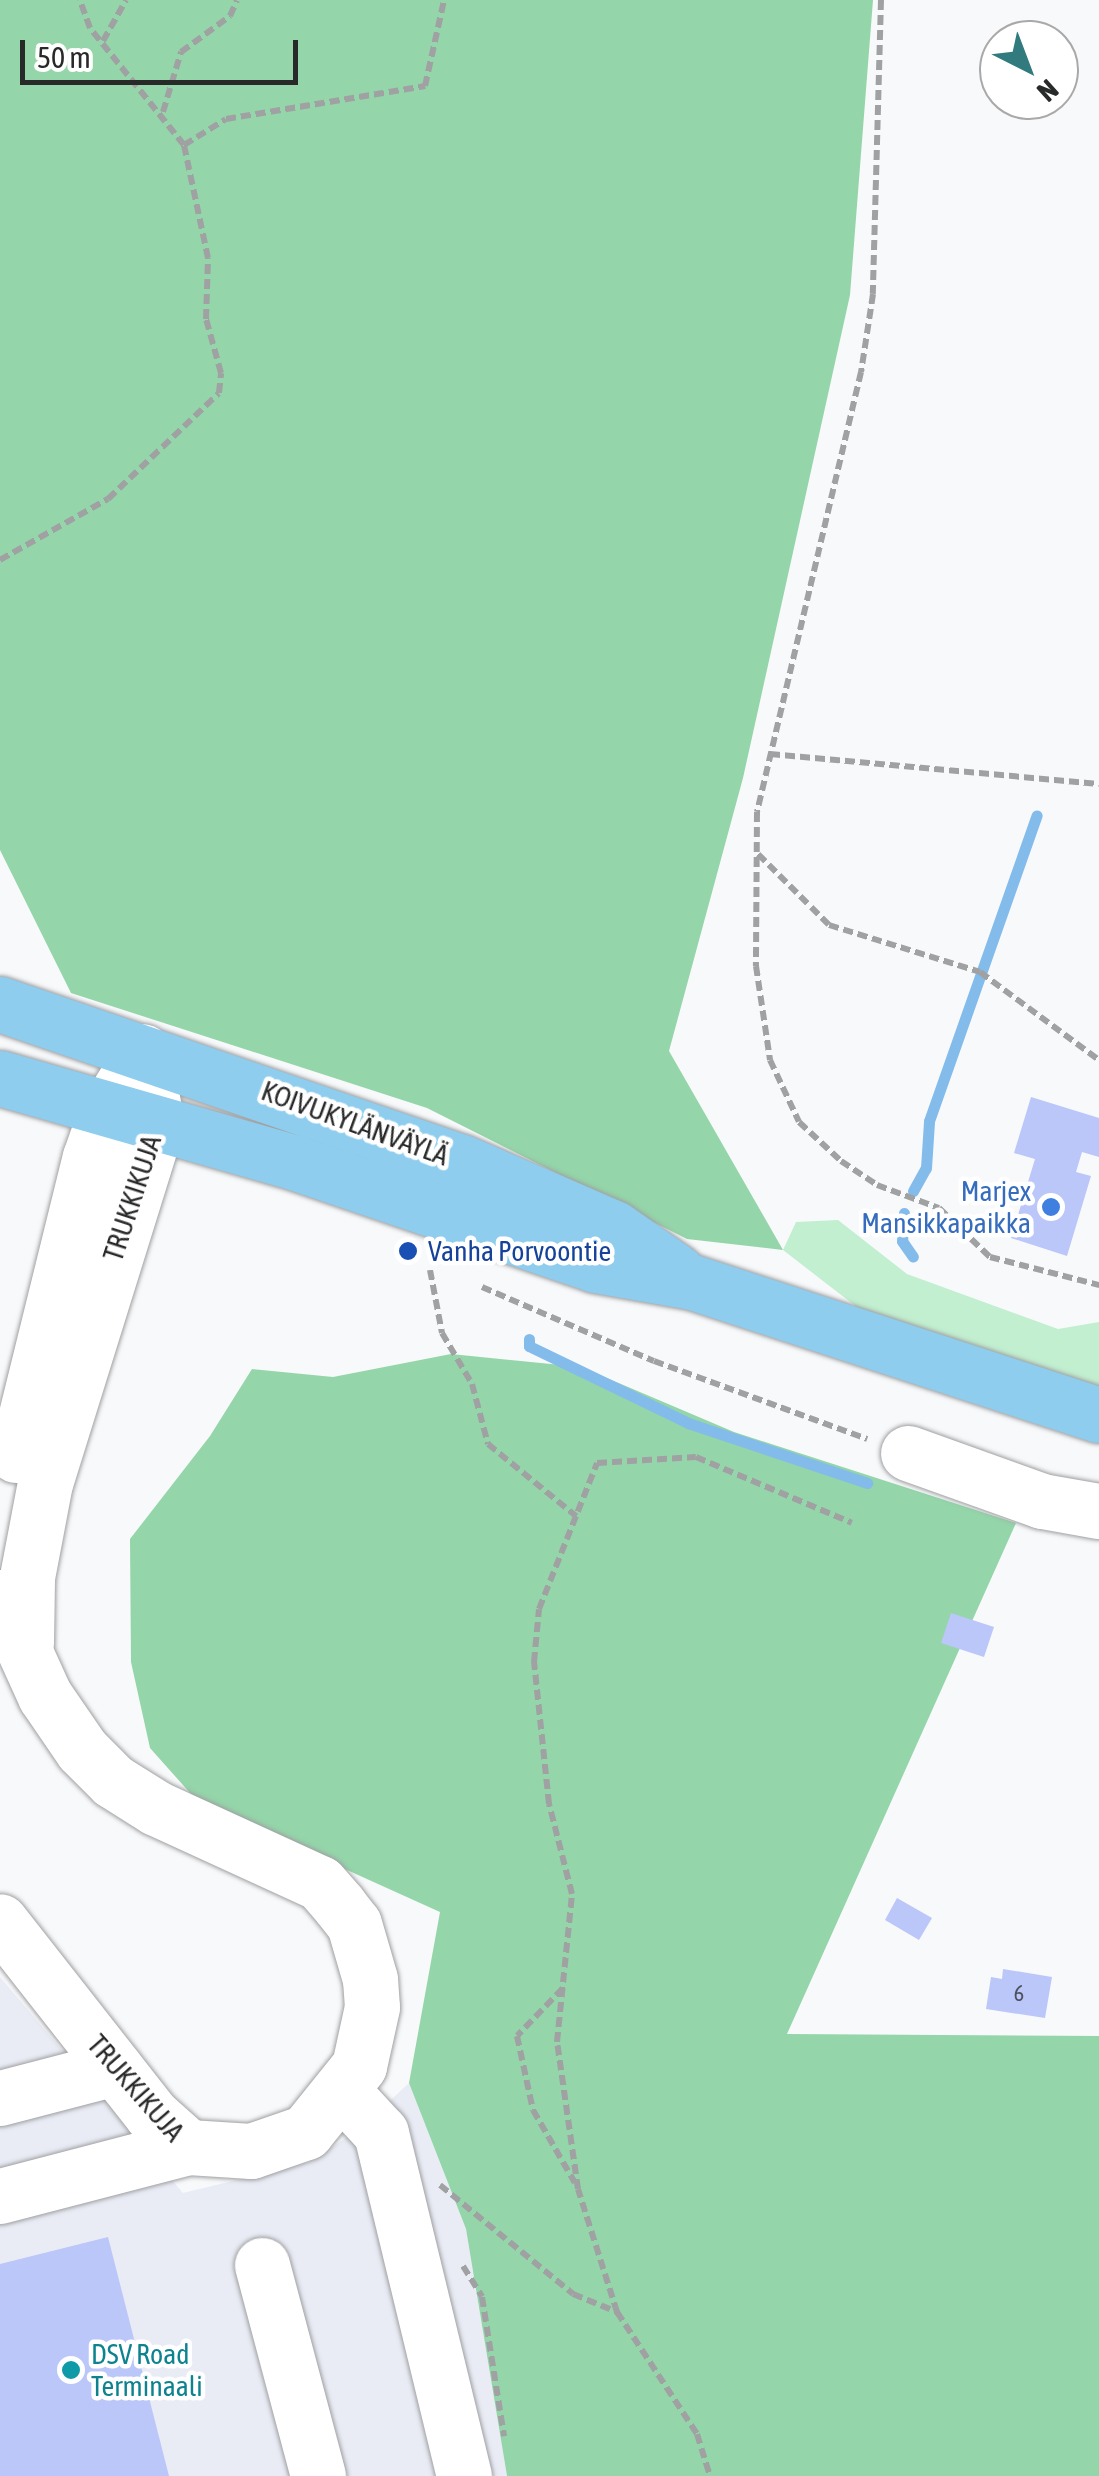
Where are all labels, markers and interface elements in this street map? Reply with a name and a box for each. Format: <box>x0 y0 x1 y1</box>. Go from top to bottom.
scale bar <box>25 20 302 82</box>
north arrow <box>979 20 1079 120</box>
text: 50 m <box>37 40 91 74</box>
text: N <box>1031 73 1065 108</box>
street label: KOIVUKYLÄNVÄYLÄ <box>257 1074 453 1172</box>
street label: TRUKKIKUJA <box>96 1131 168 1265</box>
place label: Marjex Mansikkapaikka <box>861 1174 1031 1240</box>
marker: Marjex Mansikkapaikka <box>1040 1196 1062 1218</box>
place label: Vanha Porvoontie <box>428 1234 611 1268</box>
marker: Vanha Porvoontie <box>397 1240 419 1262</box>
house number: 6 <box>1014 1981 1024 2007</box>
street label: TRUKKIKUJA <box>81 2028 191 2148</box>
place label: DSV Road Terminaali <box>91 2337 203 2403</box>
marker: DSV Road Terminaali <box>60 2359 82 2381</box>

